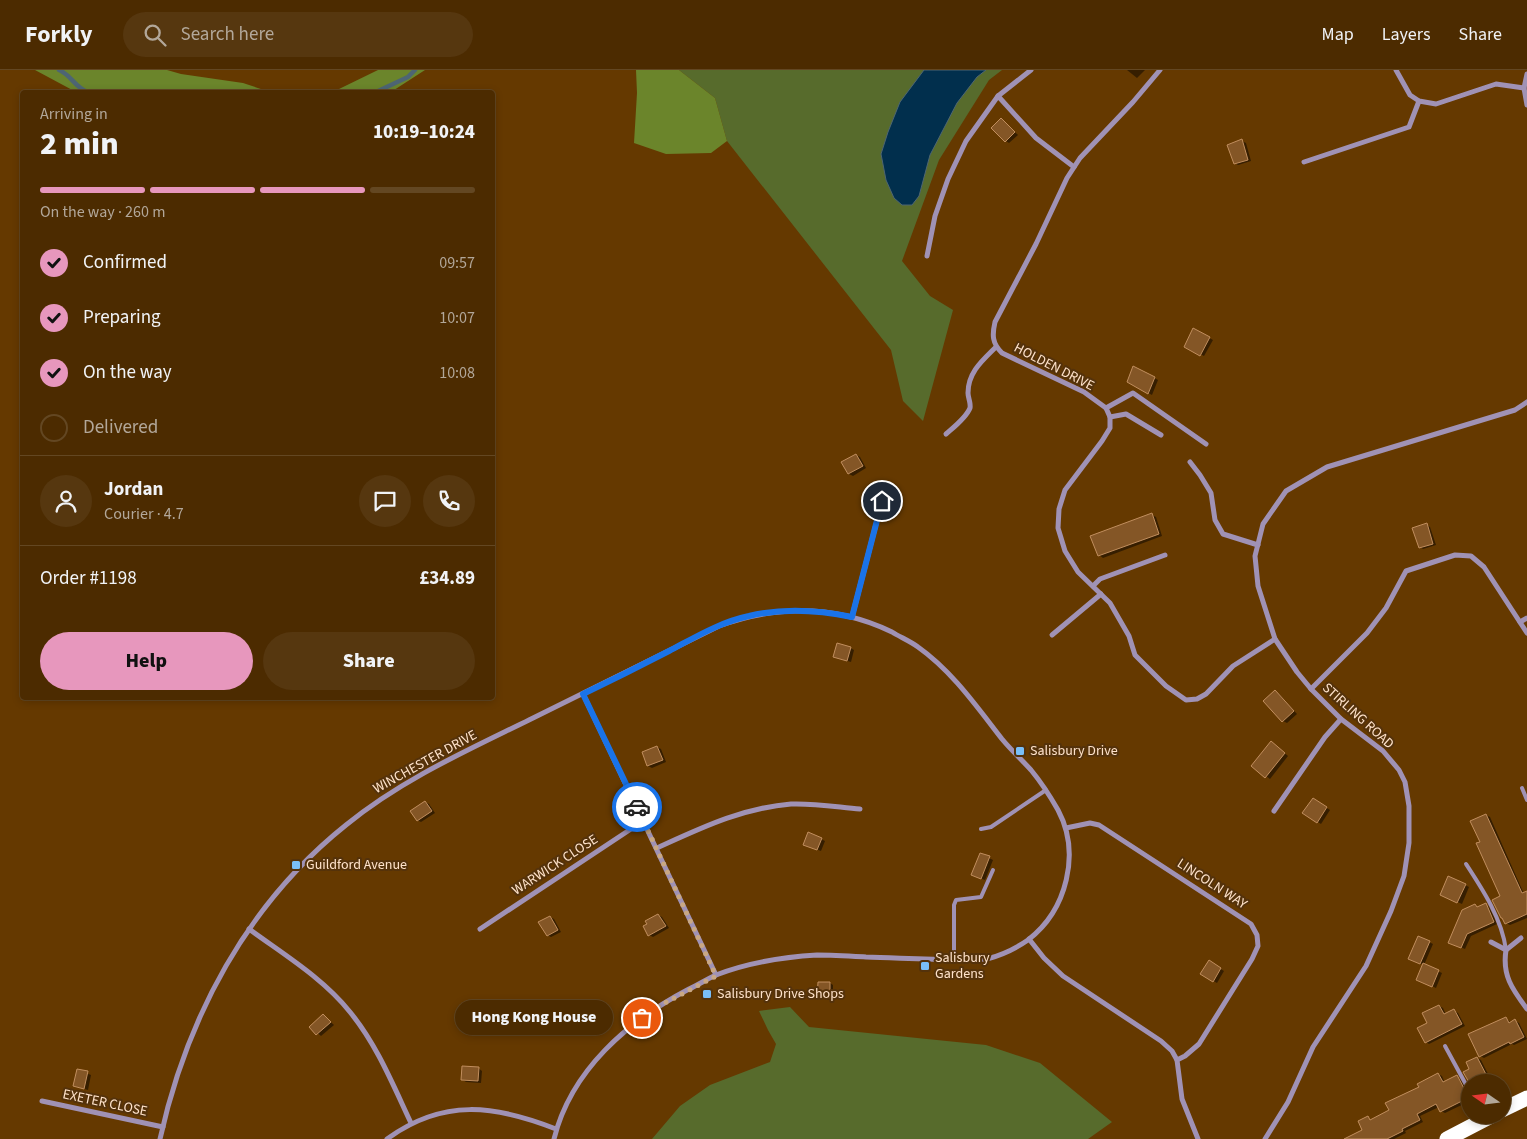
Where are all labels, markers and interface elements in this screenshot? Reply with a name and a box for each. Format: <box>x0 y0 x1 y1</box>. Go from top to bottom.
search box <box>123 12 473 57</box>
text: Forkly <box>25 17 93 52</box>
icon: search <box>141 21 169 49</box>
text: Search here <box>181 21 274 48</box>
text: Map <box>1322 22 1354 47</box>
text: Layers <box>1382 22 1431 47</box>
text: Share <box>1459 22 1502 47</box>
text: Arriving in <box>40 103 108 125</box>
text: 10:19–10:24 <box>373 119 475 146</box>
text: 2 min <box>40 121 119 167</box>
text: On the way · 260 m <box>40 201 165 223</box>
icon: check <box>40 249 68 277</box>
text: Confirmed <box>83 249 167 276</box>
text: 09:57 <box>439 252 475 274</box>
icon: check <box>40 304 68 332</box>
text: Preparing <box>83 304 161 331</box>
text: 10:07 <box>439 307 475 329</box>
street label: HOLDEN DRIVE <box>1010 338 1098 396</box>
icon: check <box>40 359 68 387</box>
text: On the way <box>83 359 172 386</box>
text: 10:08 <box>439 362 475 384</box>
text: Delivered <box>83 414 158 441</box>
button: person <box>40 475 92 527</box>
button: chat <box>359 475 411 527</box>
button: phone <box>423 475 475 527</box>
text: Jordan <box>104 476 163 503</box>
pin <box>861 480 903 522</box>
icon: home <box>868 487 896 515</box>
text: Courier · 4.7 <box>104 503 184 525</box>
text: Order #1198 <box>40 565 137 592</box>
text: £34.89 <box>419 565 475 592</box>
button: Help <box>40 632 253 690</box>
button: Share <box>263 632 475 690</box>
street label: STIRLING ROAD <box>1318 678 1398 754</box>
street label: WINCHESTER DRIVE <box>369 725 481 799</box>
place label: Salisbury Drive <box>1030 741 1118 761</box>
marker: Salisbury Drive <box>1014 745 1026 757</box>
courier <box>612 782 662 832</box>
icon: car <box>623 793 651 821</box>
street label: WARWICK CLOSE <box>508 830 602 900</box>
street label: LINCOLN WAY <box>1173 854 1251 914</box>
place label: Guildford Avenue <box>306 855 407 875</box>
marker: Guildford Avenue <box>290 859 302 871</box>
place label: Salisbury Gardens <box>935 948 990 984</box>
marker: Salisbury Gardens <box>919 960 931 972</box>
place label: Salisbury Drive Shops <box>717 984 844 1004</box>
marker: Salisbury Drive Shops <box>701 988 713 1000</box>
pin <box>621 997 663 1039</box>
callout: Hong Kong House <box>454 1000 612 1036</box>
icon: bag <box>628 1004 656 1032</box>
text: Hong Kong House <box>472 1006 596 1028</box>
north arrow <box>1461 1074 1511 1124</box>
map controls <box>1461 1074 1511 1124</box>
street label: EXETER CLOSE <box>61 1084 149 1122</box>

